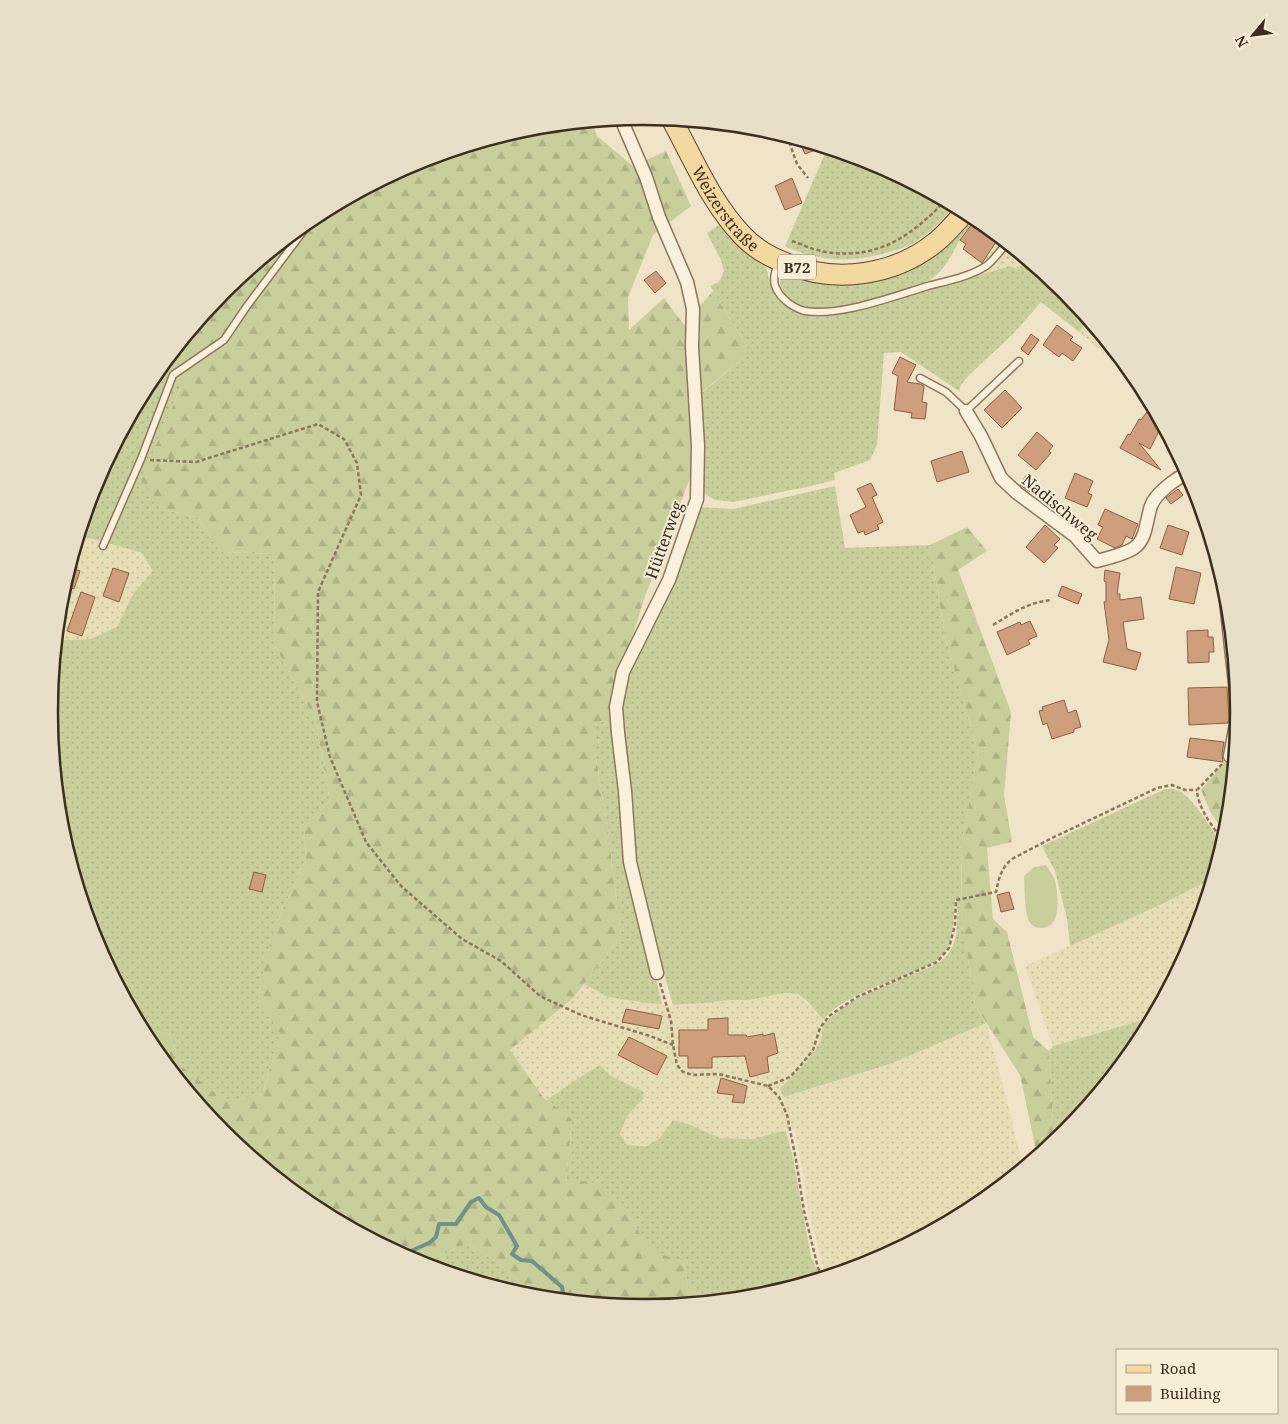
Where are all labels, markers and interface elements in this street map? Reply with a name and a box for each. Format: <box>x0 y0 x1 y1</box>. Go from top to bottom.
north arrow <box>1228 10 1278 60</box>
text: N <box>1230 32 1252 51</box>
street label: Weizerstraße <box>687 162 764 257</box>
road number: B72 <box>778 254 816 280</box>
street label: Nadischweg <box>1018 469 1103 545</box>
street label: Hütterweg <box>640 498 688 582</box>
legend <box>1116 1349 1278 1414</box>
text: Road <box>1160 1358 1196 1378</box>
text: Building <box>1160 1383 1221 1403</box>

